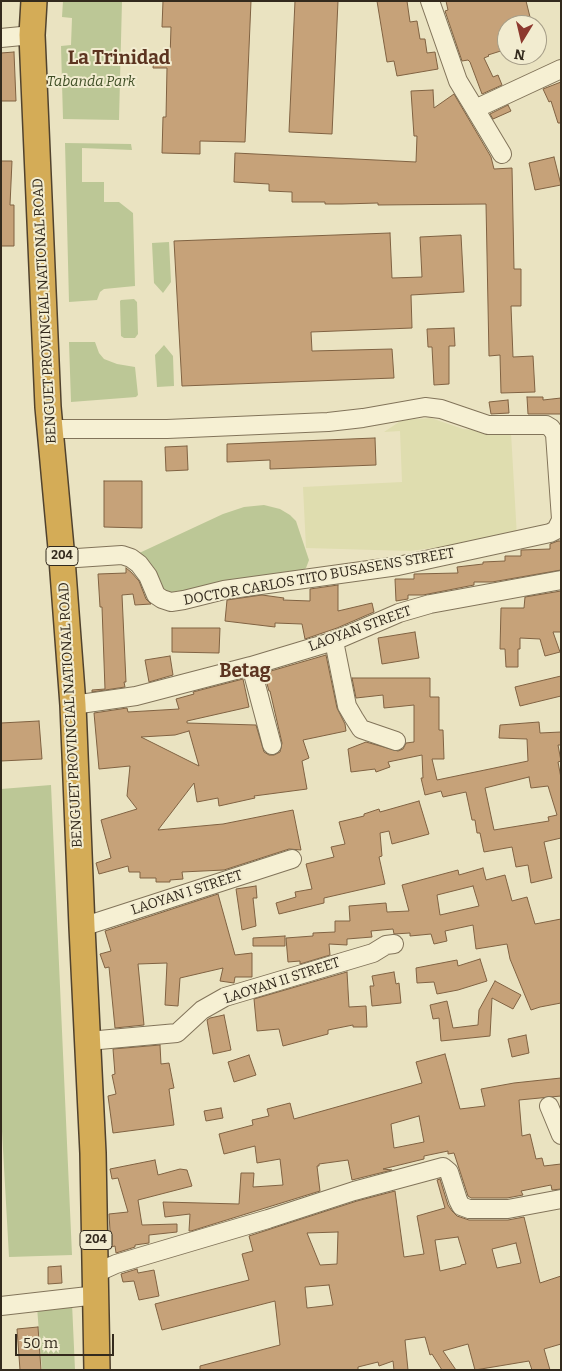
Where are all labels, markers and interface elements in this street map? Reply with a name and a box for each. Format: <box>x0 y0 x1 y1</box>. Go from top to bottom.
north arrow <box>497 15 547 65</box>
text: N <box>513 45 526 64</box>
district label: La Trinidad <box>68 48 170 70</box>
park label: Tabanda Park <box>47 74 135 90</box>
street label: BENGUET PROVINCIAL NATIONAL ROAD <box>30 178 60 444</box>
street label: DOCTOR CARLOS TITO BUSASENS STREET <box>182 545 456 609</box>
road number: 204 <box>46 546 78 566</box>
street label: BENGUET PROVINCIAL NATIONAL ROAD <box>56 582 86 848</box>
street label: LAOYAN STREET <box>306 603 414 655</box>
district label: Betag <box>219 661 271 683</box>
street label: LAOYAN I STREET <box>129 867 245 919</box>
street label: LAOYAN II STREET <box>222 954 342 1008</box>
road number: 204 <box>80 1230 112 1250</box>
scale bar <box>18 1324 116 1356</box>
text: 50 m <box>23 1334 58 1352</box>

